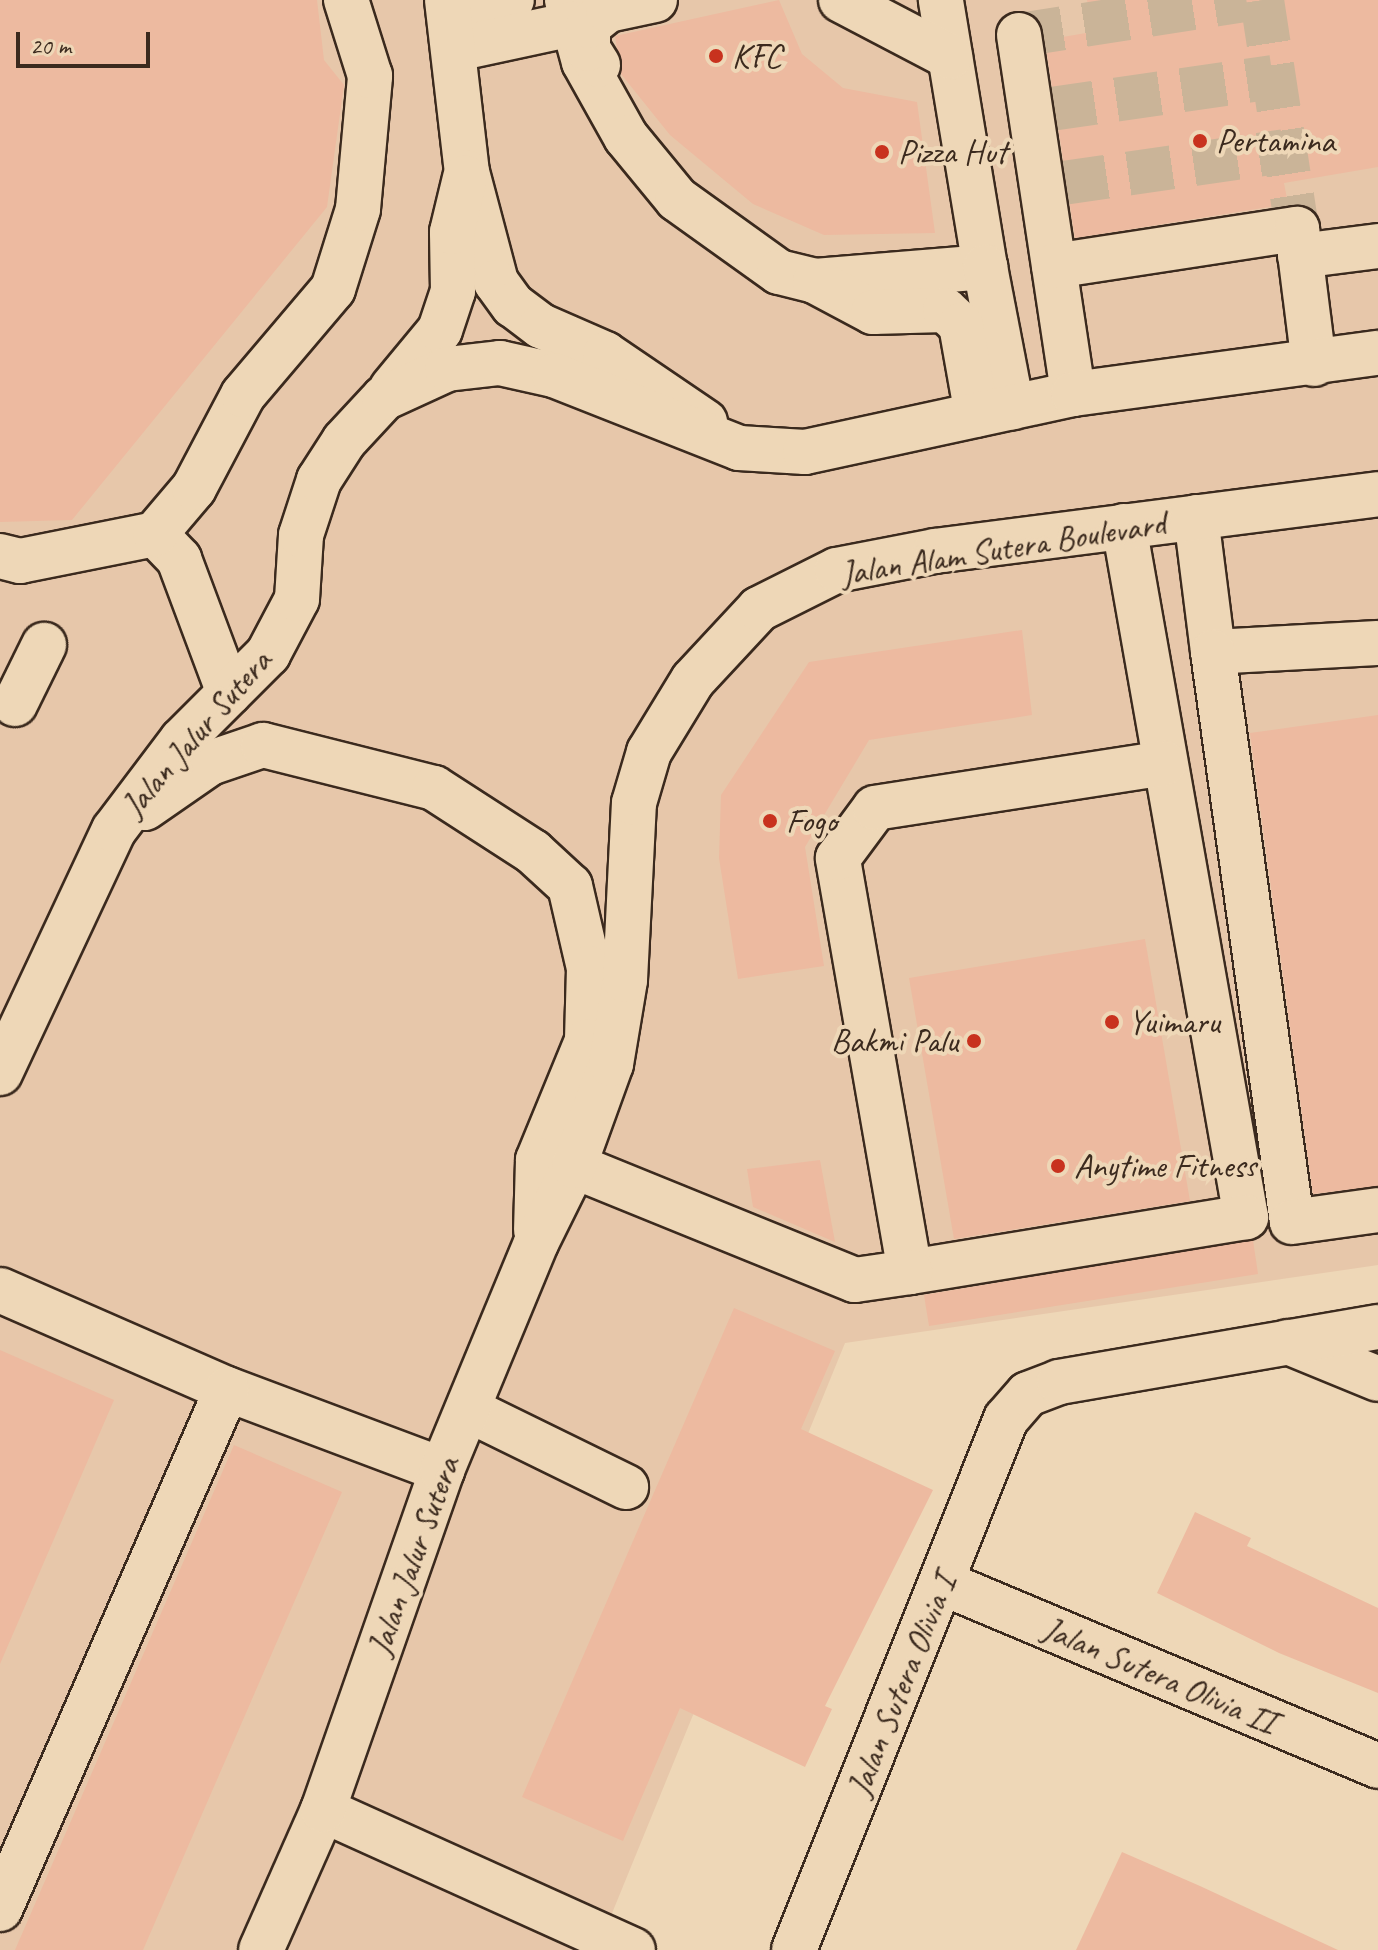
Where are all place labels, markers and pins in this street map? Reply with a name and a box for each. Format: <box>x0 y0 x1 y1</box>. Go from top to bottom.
place label: KFC <box>732 36 782 76</box>
marker: KFC <box>707 47 725 65</box>
place label: Pertamina <box>1216 121 1335 161</box>
place label: Pizza Hut <box>898 132 1007 172</box>
marker: Pertamina <box>1191 132 1209 150</box>
marker: Pizza Hut <box>873 143 891 161</box>
place label: Fogo <box>786 801 837 841</box>
marker: Fogo <box>761 812 779 830</box>
place label: Yuimaru <box>1128 1002 1220 1042</box>
marker: Yuimaru <box>1103 1013 1121 1031</box>
place label: Bakmi Palu <box>830 1021 958 1061</box>
marker: Bakmi Palu <box>965 1032 983 1050</box>
place label: Anytime Fitness <box>1074 1146 1256 1186</box>
marker: Anytime Fitness <box>1049 1157 1067 1175</box>

